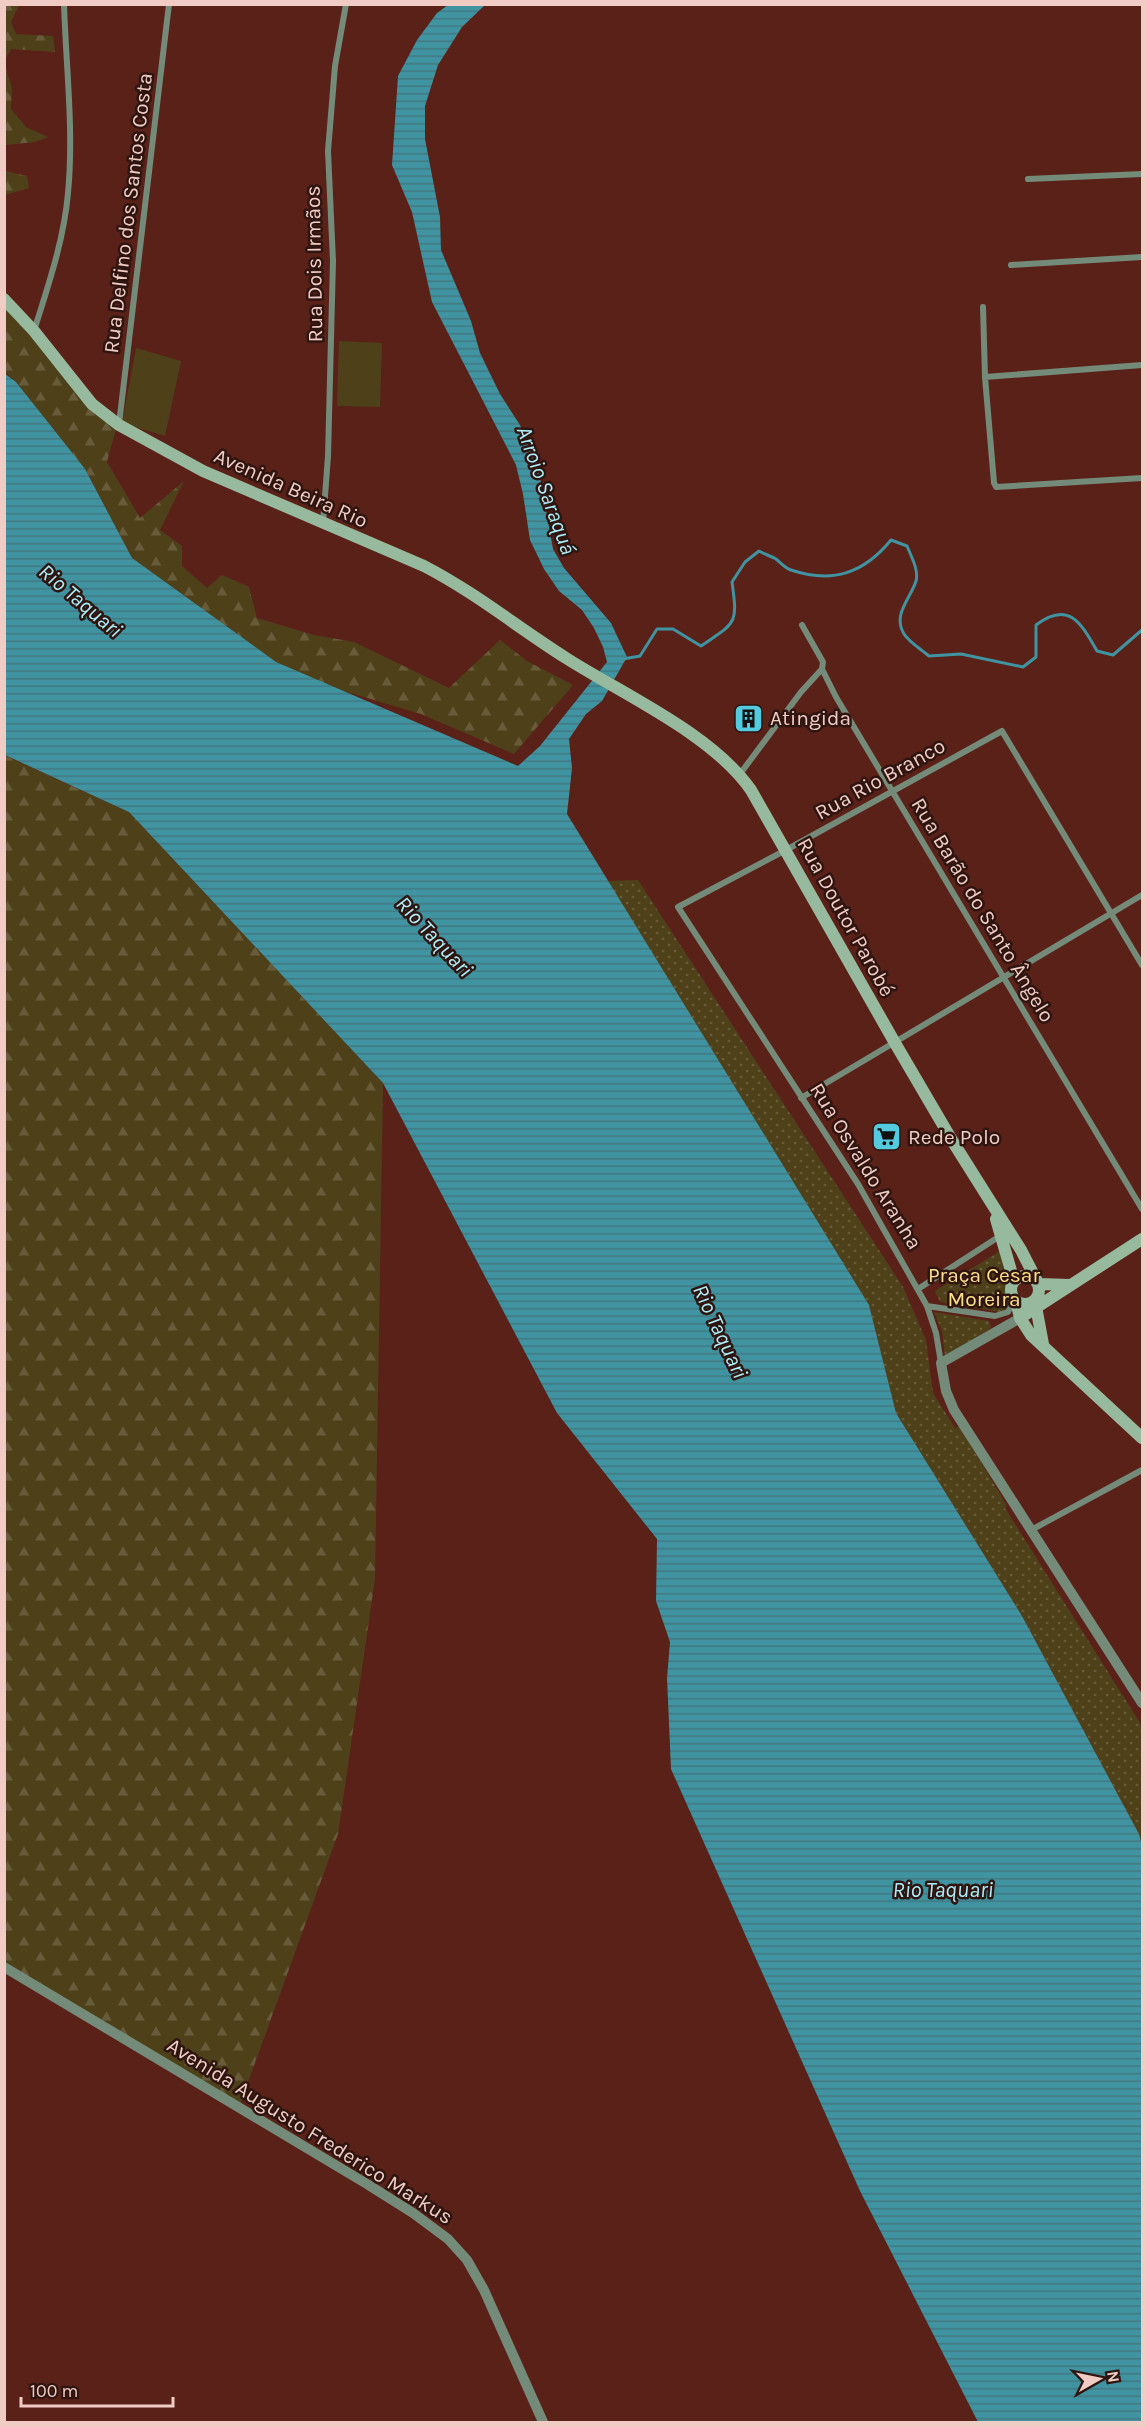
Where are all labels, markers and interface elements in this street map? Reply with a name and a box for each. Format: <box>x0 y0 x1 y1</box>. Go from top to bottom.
street label: Rua Delfino dos Santos Costa <box>99 71 157 355</box>
street label: Rua Dois Irmãos <box>301 185 327 343</box>
water label: Arroio Saraquá <box>511 422 581 558</box>
street label: Avenida Beira Rio <box>210 443 372 533</box>
water label: Rio Taquari <box>33 558 127 643</box>
building icon: Atingida <box>733 702 765 734</box>
place label: Atingida <box>770 706 851 730</box>
street label: Rua Rio Branco <box>811 733 949 825</box>
street label: Rua Barão do Santo Ângelo <box>906 794 1060 1026</box>
street label: Rua Doutor Parobé <box>792 834 900 1000</box>
water label: Rio Taquari <box>390 891 478 983</box>
street label: Rua Osvaldo Aranha <box>805 1078 927 1254</box>
supermarket icon: Rede Polo <box>871 1121 903 1153</box>
place label: Rede Polo <box>908 1125 1000 1149</box>
park label: Praça Cesar Moreira <box>928 1263 1040 1311</box>
water label: Rio Taquari <box>687 1280 753 1383</box>
water label: Rio Taquari <box>893 1877 994 1903</box>
street label: Avenida Augusto Frederico Markus <box>163 2033 457 2229</box>
north arrow <box>1069 2349 1129 2409</box>
scale bar <box>21 2370 172 2408</box>
text: N <box>1103 2370 1124 2384</box>
text: 100 m <box>30 2380 78 2402</box>

